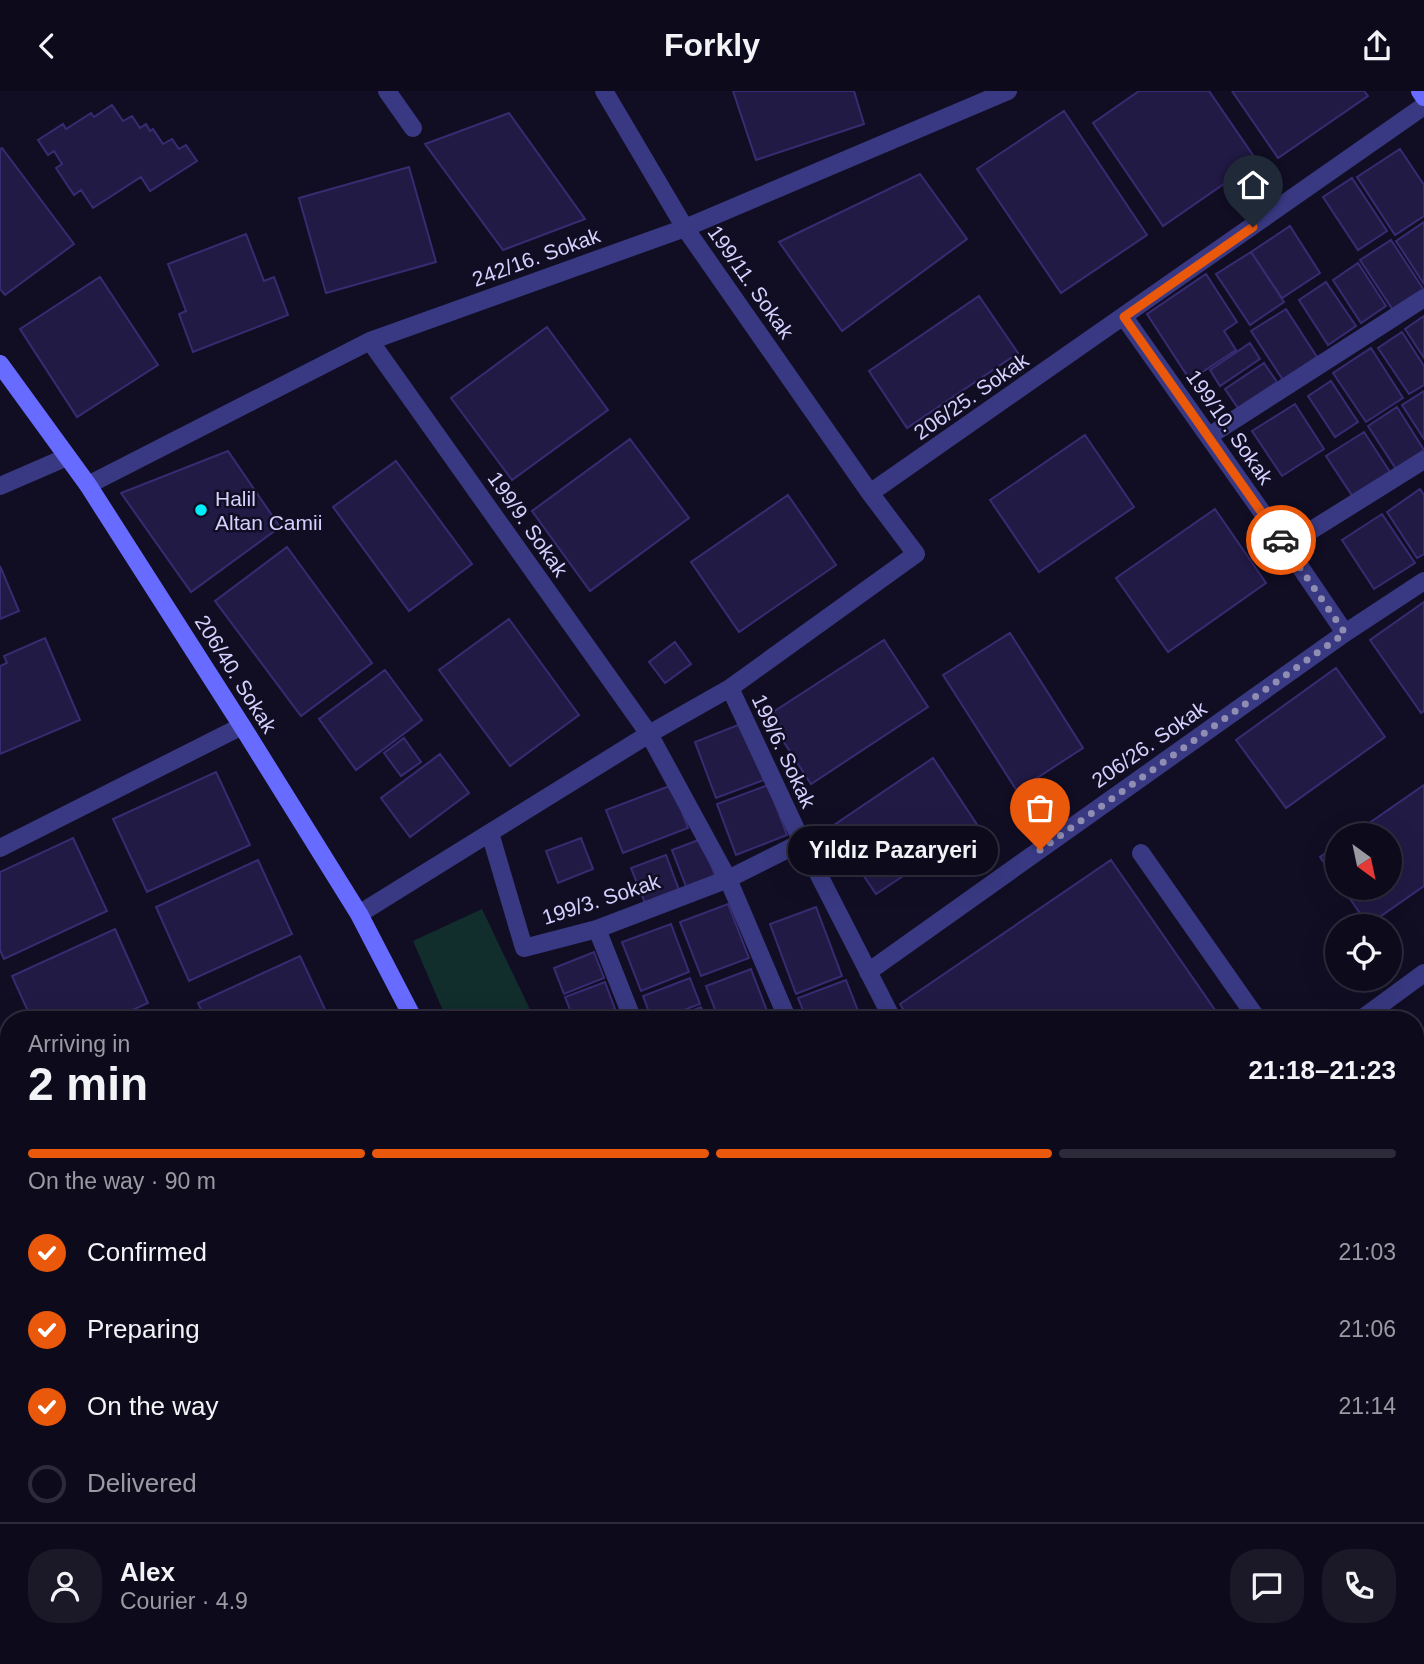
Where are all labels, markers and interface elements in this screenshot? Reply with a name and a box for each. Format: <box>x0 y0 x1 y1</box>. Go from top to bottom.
icon: back <box>28 27 66 65</box>
text: Forkly <box>664 27 760 63</box>
icon: share <box>1358 27 1396 65</box>
pin <box>1223 155 1283 227</box>
icon: home <box>1234 166 1272 204</box>
street label: 199/11. Sokak <box>704 221 799 343</box>
street label: 242/16. Sokak <box>469 223 603 291</box>
street label: 206/25. Sokak <box>909 348 1033 444</box>
street label: 199/10. Sokak <box>1182 365 1278 489</box>
street label: 199/9. Sokak <box>483 467 573 581</box>
place label: Halil Altan Camii <box>215 487 322 534</box>
marker: Halil Altan Camii <box>193 502 209 518</box>
courier <box>1246 505 1316 575</box>
icon: car <box>1262 521 1300 559</box>
street label: 206/40. Sokak <box>191 611 282 737</box>
street label: 199/6. Sokak <box>748 691 821 812</box>
street label: 206/26. Sokak <box>1087 696 1211 792</box>
pin <box>1010 778 1070 850</box>
icon: bag <box>1021 789 1059 827</box>
north arrow <box>1325 823 1402 899</box>
map controls <box>1325 823 1402 991</box>
callout: Yıldız Pazaryeri <box>788 825 998 875</box>
text: Yıldız Pazaryeri <box>809 837 977 863</box>
street label: 199/3. Sokak <box>539 869 663 929</box>
button: locate <box>1325 914 1402 991</box>
text: Arriving in <box>28 1031 130 1057</box>
text: 21:18–21:23 <box>1249 1055 1396 1085</box>
text: 2 min <box>28 1058 148 1110</box>
text: On the way · 90 m <box>28 1168 216 1194</box>
icon: check <box>28 1234 66 1272</box>
text: Confirmed <box>87 1237 207 1267</box>
text: 21:03 <box>1338 1239 1396 1265</box>
icon: check <box>28 1311 66 1349</box>
text: Preparing <box>87 1314 200 1344</box>
text: 21:06 <box>1338 1316 1396 1342</box>
icon: check <box>28 1388 66 1426</box>
text: On the way <box>87 1391 219 1421</box>
text: 21:14 <box>1338 1393 1396 1419</box>
text: Delivered <box>87 1468 197 1498</box>
button: person <box>28 1549 102 1623</box>
button: chat <box>1230 1549 1304 1623</box>
button: phone <box>1322 1549 1396 1623</box>
text: Alex <box>120 1557 175 1587</box>
text: Courier · 4.9 <box>120 1588 248 1614</box>

